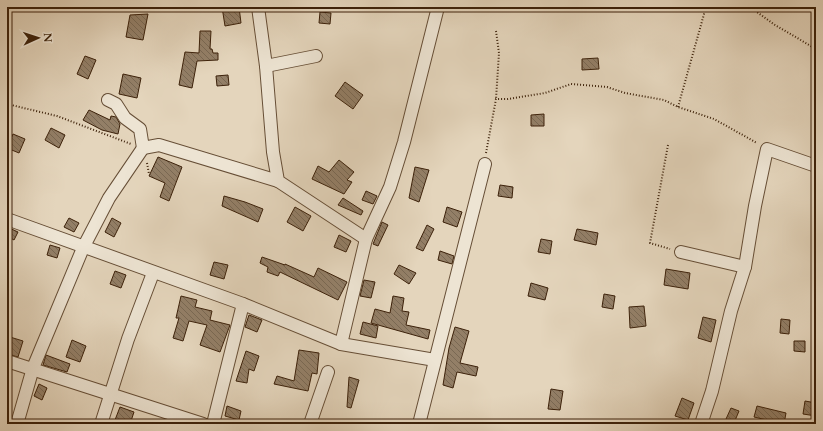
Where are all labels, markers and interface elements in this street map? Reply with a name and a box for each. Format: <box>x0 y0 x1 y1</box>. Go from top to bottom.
north arrow <box>18 18 58 58</box>
text: N <box>40 32 55 43</box>

